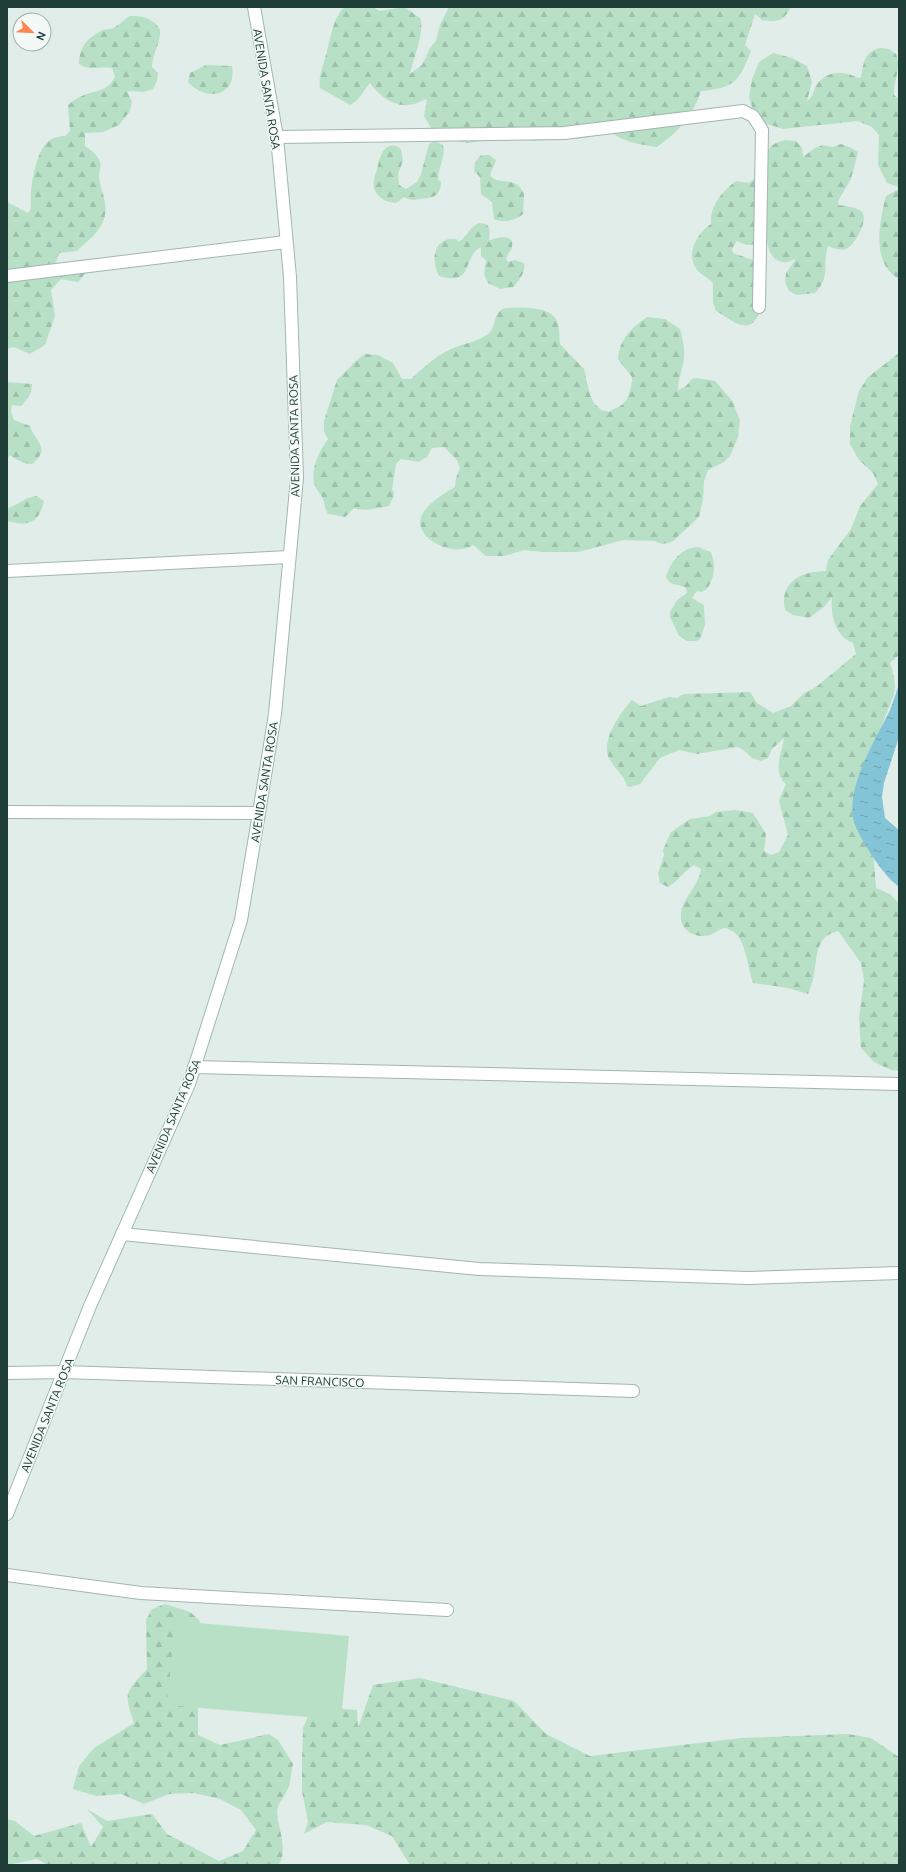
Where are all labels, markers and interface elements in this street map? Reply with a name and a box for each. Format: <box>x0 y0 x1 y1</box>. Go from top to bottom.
north arrow <box>12 12 52 52</box>
street label: AVENIDA SANTA ROSA <box>251 28 283 151</box>
text: N <box>34 30 48 42</box>
street label: AVENIDA SANTA ROSA <box>286 375 302 497</box>
street label: AVENIDA SANTA ROSA <box>248 720 280 843</box>
street label: AVENIDA SANTA ROSA <box>143 1057 203 1175</box>
street label: AVENIDA SANTA ROSA <box>18 1356 76 1474</box>
street label: SAN FRANCISCO <box>275 1373 365 1389</box>

